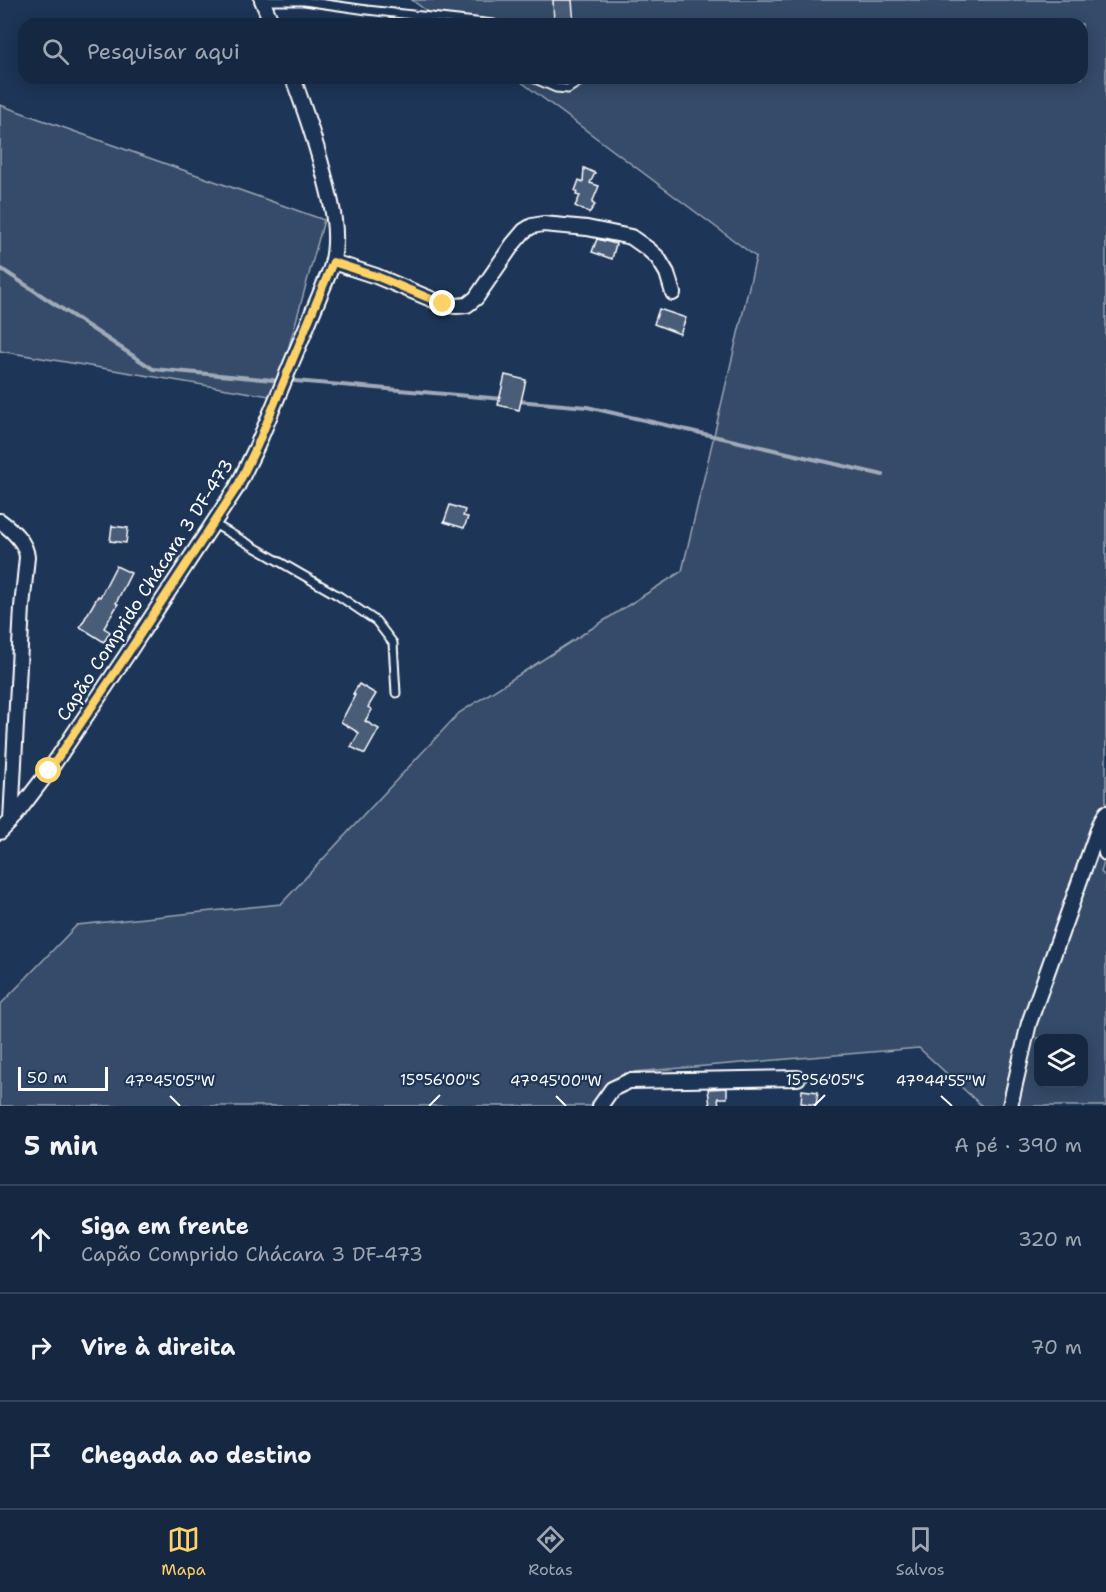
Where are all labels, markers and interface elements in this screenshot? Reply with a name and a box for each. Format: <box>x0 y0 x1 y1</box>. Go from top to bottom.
search box <box>18 18 1088 84</box>
icon: search <box>39 35 72 68</box>
text: Pesquisar aqui <box>87 37 240 66</box>
route end <box>429 290 455 316</box>
street label: Capão Comprido Chácara 3 DF-473 <box>51 454 239 726</box>
route start <box>35 757 61 783</box>
map controls <box>1034 1034 1088 1088</box>
button: layers <box>1034 1034 1088 1088</box>
scale bar <box>18 1064 108 1092</box>
text: 50 m <box>27 1067 67 1088</box>
text: 15°56'00"S <box>400 1070 480 1090</box>
text: 15°56'05"S <box>786 1070 864 1090</box>
text: 47°45'05"W <box>125 1071 215 1091</box>
text: 47°45'00"W <box>510 1071 602 1091</box>
text: 47°44'55"W <box>896 1071 986 1091</box>
text: 5 min <box>24 1128 98 1163</box>
text: A pé · 390 m <box>954 1132 1082 1158</box>
text: Siga em frente <box>81 1212 249 1241</box>
icon: ahead <box>24 1223 57 1256</box>
text: 320 m <box>1018 1226 1082 1252</box>
text: Capão Comprido Chácara 3 DF-473 <box>81 1241 423 1267</box>
icon: right <box>24 1331 57 1364</box>
text: Vire à direita <box>81 1333 235 1362</box>
text: 70 m <box>1030 1334 1082 1360</box>
icon: arrive <box>24 1439 57 1472</box>
text: Chegada ao destino <box>81 1441 312 1470</box>
tab: Mapa <box>161 1523 206 1580</box>
tab: Rotas <box>528 1523 573 1580</box>
tab: Salvos <box>896 1523 945 1580</box>

